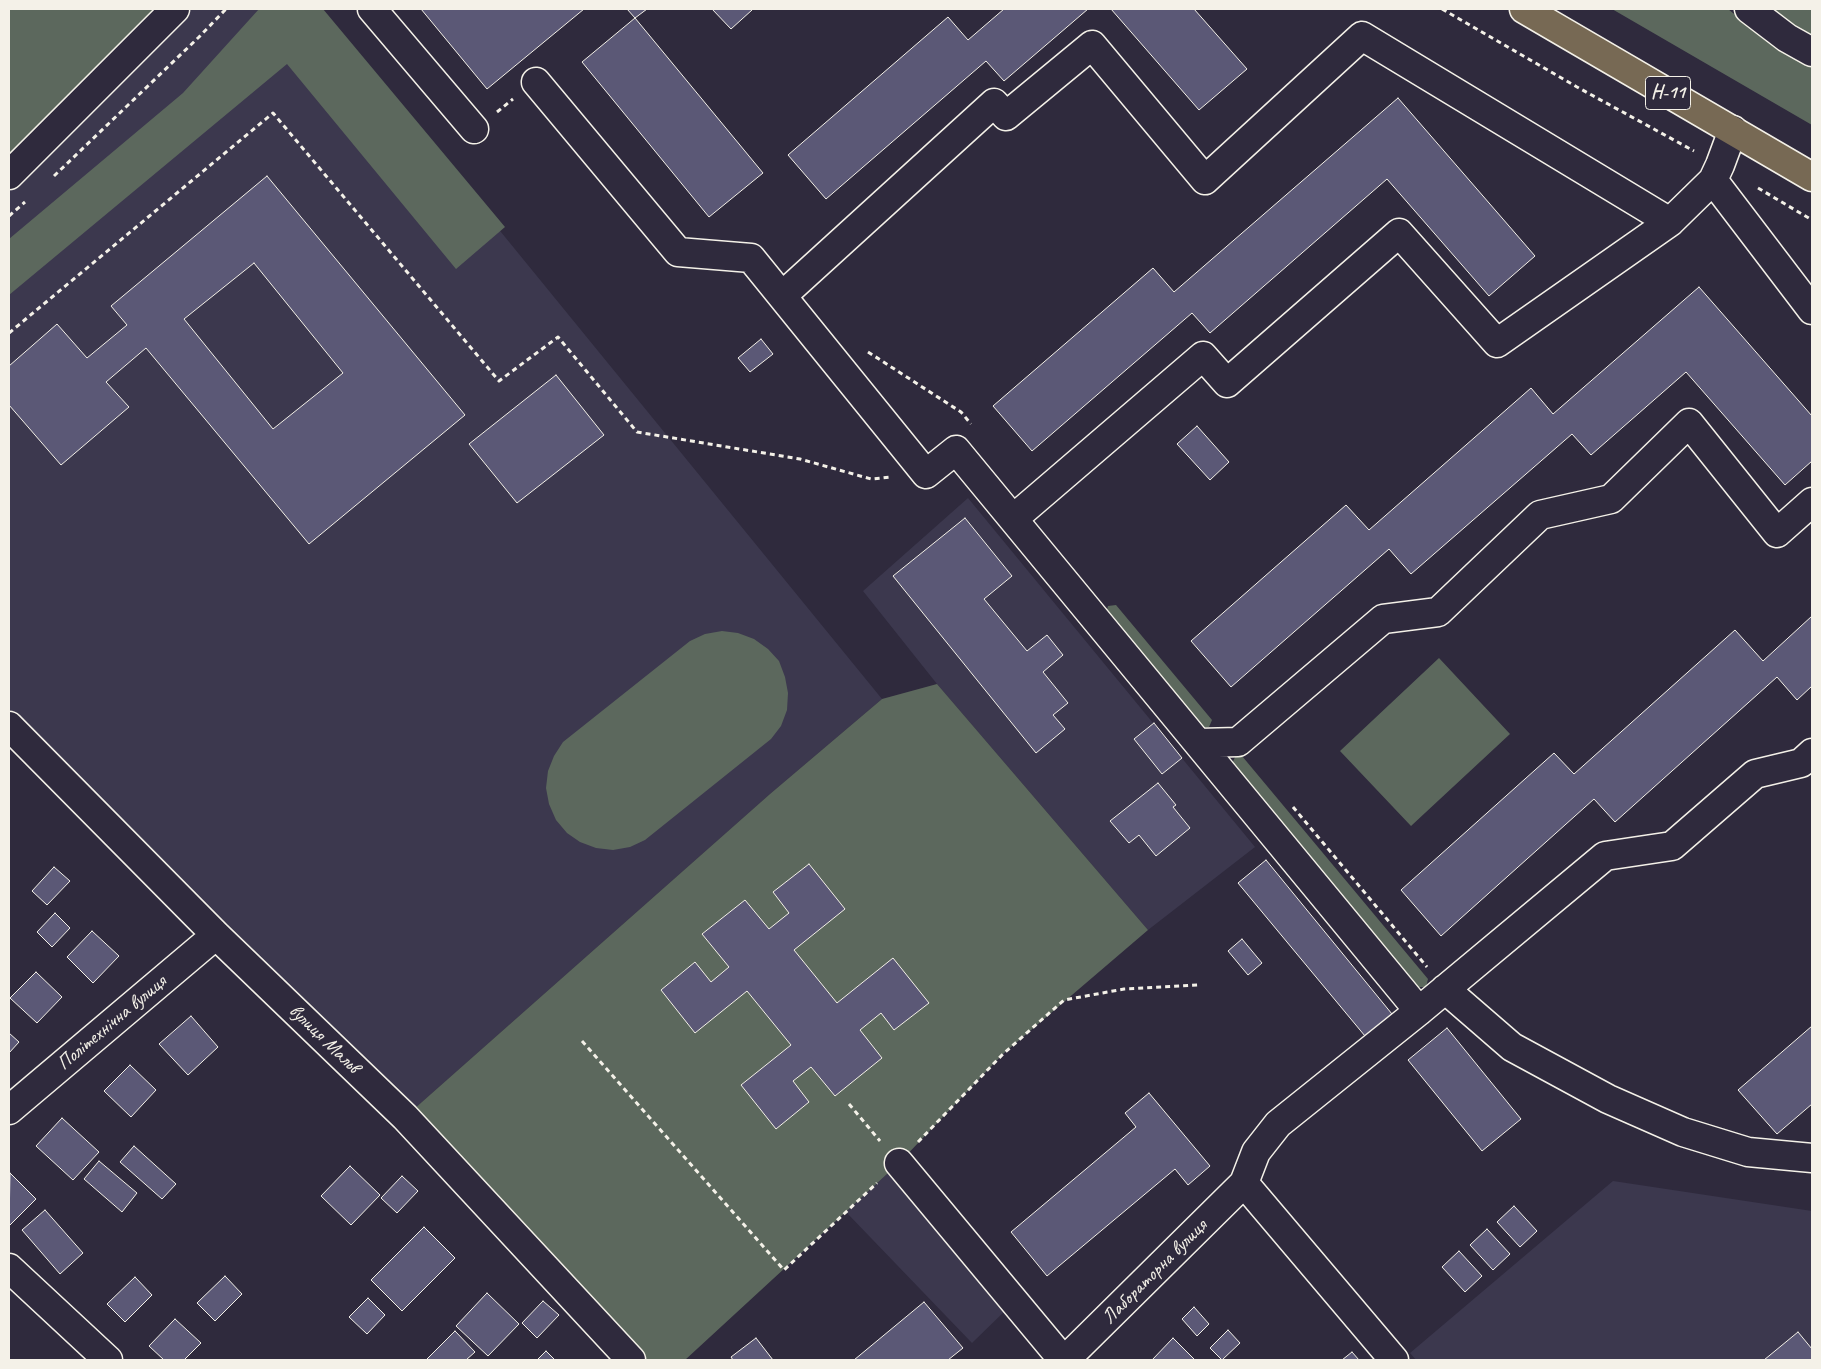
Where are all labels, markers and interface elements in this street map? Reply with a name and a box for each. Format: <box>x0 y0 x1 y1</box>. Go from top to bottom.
road number: Н-11 <box>1646 76 1690 110</box>
street label: Політехнічна вулиця <box>52 970 172 1076</box>
street label: вулиця Мальв <box>283 999 365 1079</box>
street label: Лабораторна вулиця <box>1097 1214 1213 1330</box>

